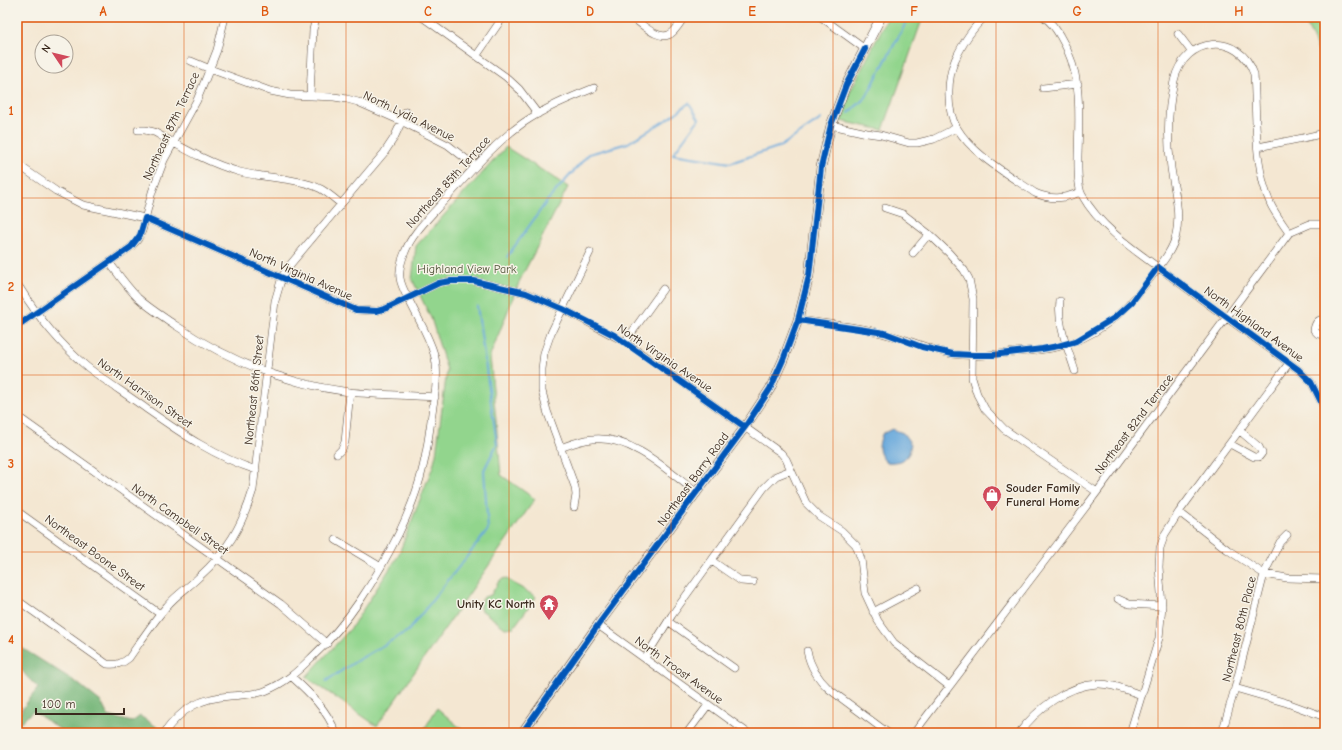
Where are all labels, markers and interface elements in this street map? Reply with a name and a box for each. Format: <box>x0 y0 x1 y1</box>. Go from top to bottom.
text: A <box>99 4 107 19</box>
text: B <box>261 4 269 19</box>
text: C <box>424 4 432 19</box>
text: D <box>586 4 594 19</box>
text: E <box>748 4 756 19</box>
text: F <box>910 4 918 19</box>
text: G <box>1072 4 1082 19</box>
text: H <box>1234 4 1244 19</box>
north arrow <box>34 34 74 74</box>
text: N <box>39 42 54 55</box>
street label: Northeast 87th Terrace <box>140 70 202 182</box>
street label: North Lydia Avenue <box>361 88 457 144</box>
text: 1 <box>8 103 14 118</box>
street label: Northeast 85th Terrace <box>403 133 493 231</box>
street label: North Virginia Avenue <box>247 245 355 303</box>
park label: Highland View Park <box>417 262 517 276</box>
text: 2 <box>8 279 14 294</box>
street label: North Highland Avenue <box>1202 283 1306 365</box>
street label: North Virginia Avenue <box>615 321 715 395</box>
street label: Northeast 86th Street <box>241 334 267 445</box>
street label: North Harrison Street <box>95 355 195 431</box>
street label: Northeast 82nd Terrace <box>1092 371 1176 477</box>
street label: Northeast Barry Road <box>654 430 732 528</box>
text: 3 <box>8 456 14 471</box>
street label: North Campbell Street <box>129 480 231 558</box>
place label: Souder Family Funeral Home <box>1006 481 1081 509</box>
shop icon: Souder Family Funeral Home <box>981 484 1003 512</box>
street label: Northeast Boone Street <box>42 512 148 594</box>
street label: Northeast 80th Place <box>1219 575 1259 683</box>
temple icon: Unity KC North <box>538 593 560 621</box>
place label: Unity KC North <box>457 597 535 611</box>
text: 4 <box>8 632 14 647</box>
street label: North Troost Avenue <box>632 633 726 707</box>
scale bar <box>36 690 124 716</box>
text: 100 m <box>42 697 75 711</box>

